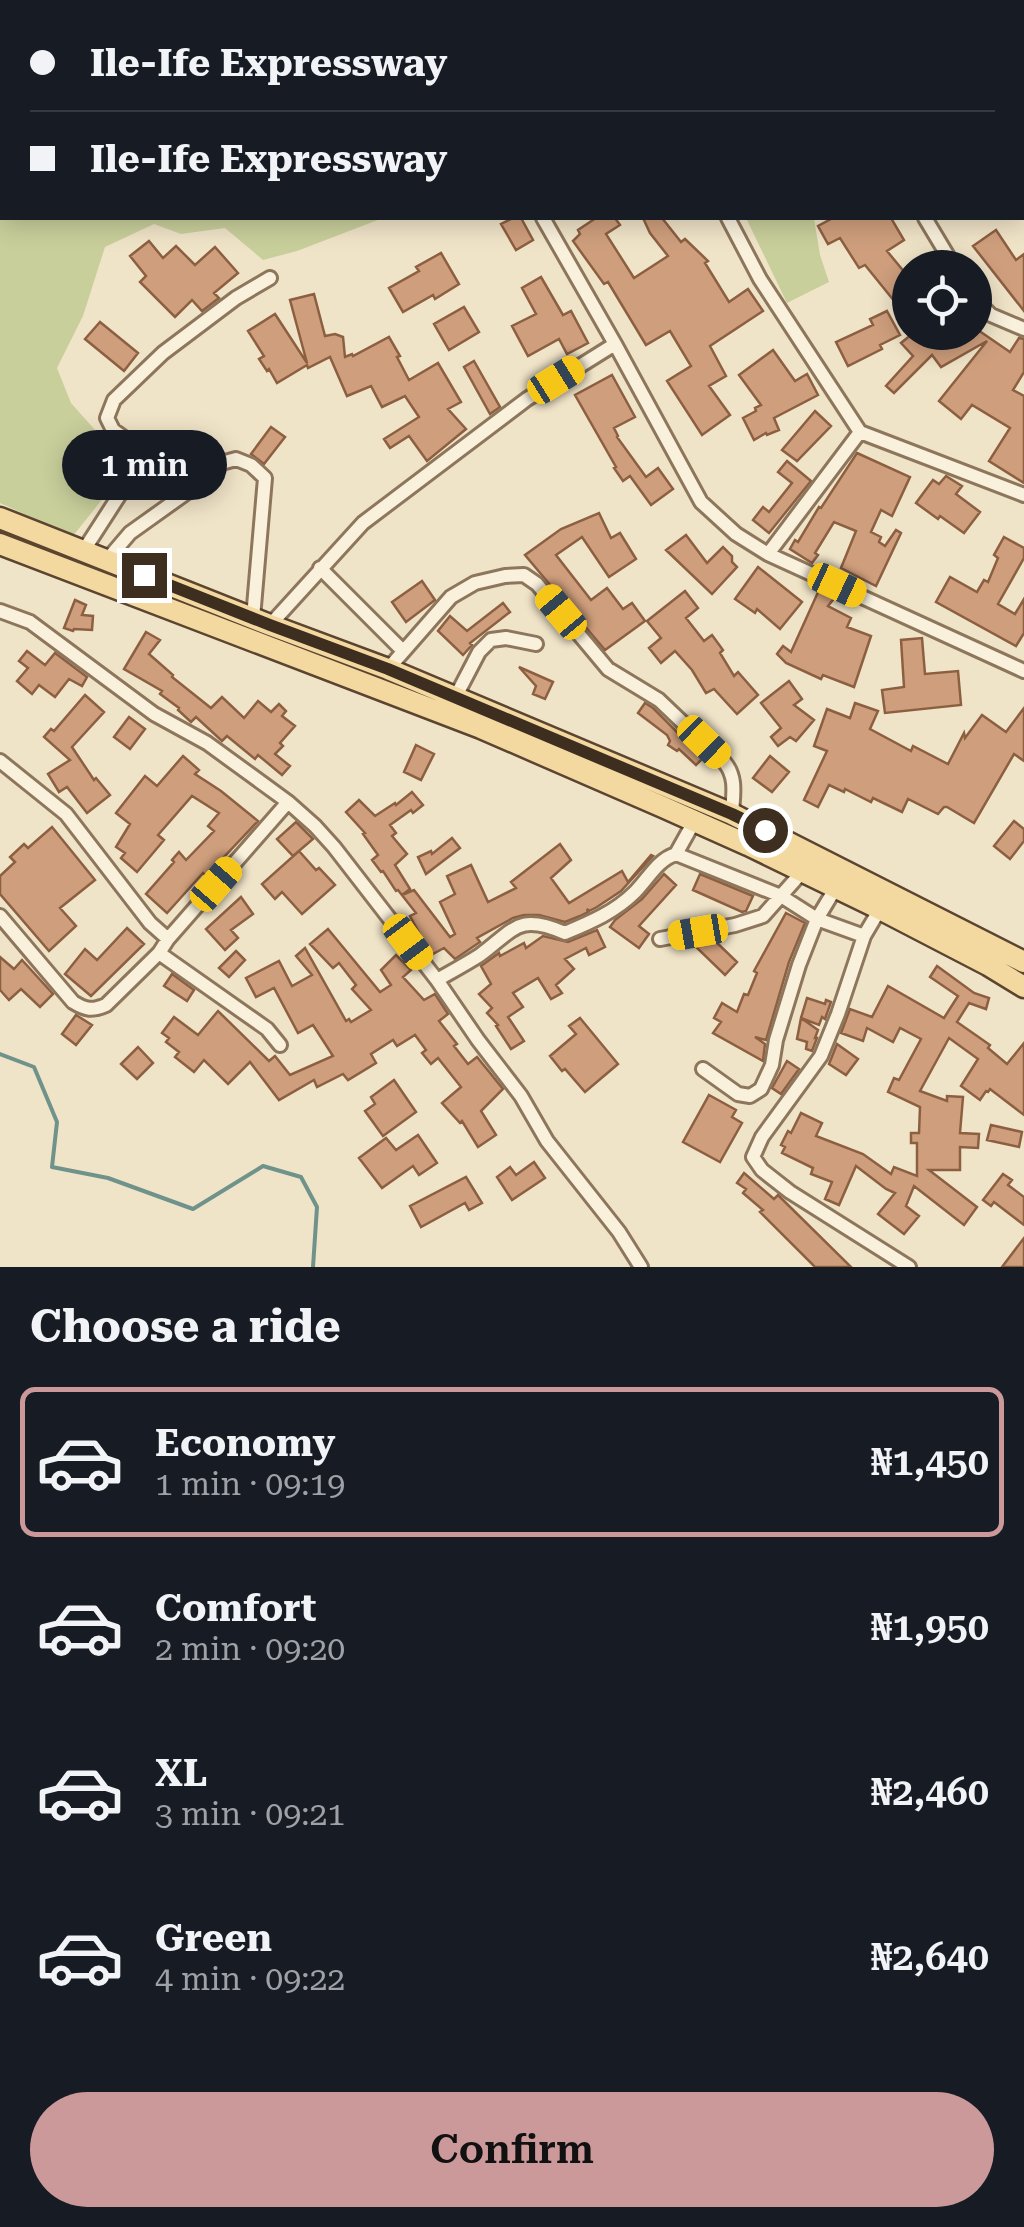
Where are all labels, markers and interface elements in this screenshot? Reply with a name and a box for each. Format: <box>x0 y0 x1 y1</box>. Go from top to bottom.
text: Ile-Ife Expressway <box>90 41 447 85</box>
text: Ile-Ife Expressway <box>90 137 447 181</box>
map controls <box>892 250 992 350</box>
button: locate <box>892 250 992 350</box>
car <box>523 351 589 409</box>
callout: 1 min <box>62 430 226 500</box>
text: 1 min <box>100 446 189 484</box>
route end <box>122 553 167 598</box>
car <box>803 559 871 611</box>
car <box>530 579 592 645</box>
car <box>672 710 736 774</box>
route start <box>743 808 788 853</box>
car <box>185 852 247 916</box>
car <box>378 909 438 975</box>
car <box>666 912 730 952</box>
text: Choose a ride <box>30 1300 341 1353</box>
icon: car <box>35 1417 125 1507</box>
text: Economy <box>155 1421 335 1465</box>
text: ₦1,450 <box>871 1440 989 1484</box>
text: 1 min · 09:19 <box>155 1465 345 1503</box>
icon: car <box>35 1582 125 1672</box>
text: Comfort <box>155 1586 316 1630</box>
text: ₦1,950 <box>871 1605 989 1649</box>
text: 2 min · 09:20 <box>155 1630 345 1668</box>
icon: car <box>35 1747 125 1837</box>
text: XL <box>155 1751 207 1795</box>
text: ₦2,460 <box>871 1770 989 1814</box>
text: 3 min · 09:21 <box>155 1795 345 1833</box>
icon: car <box>35 1912 125 2002</box>
text: Green <box>155 1916 272 1960</box>
text: ₦2,640 <box>871 1935 989 1979</box>
text: 4 min · 09:22 <box>155 1960 345 1998</box>
button: Confirm <box>30 2092 994 2207</box>

